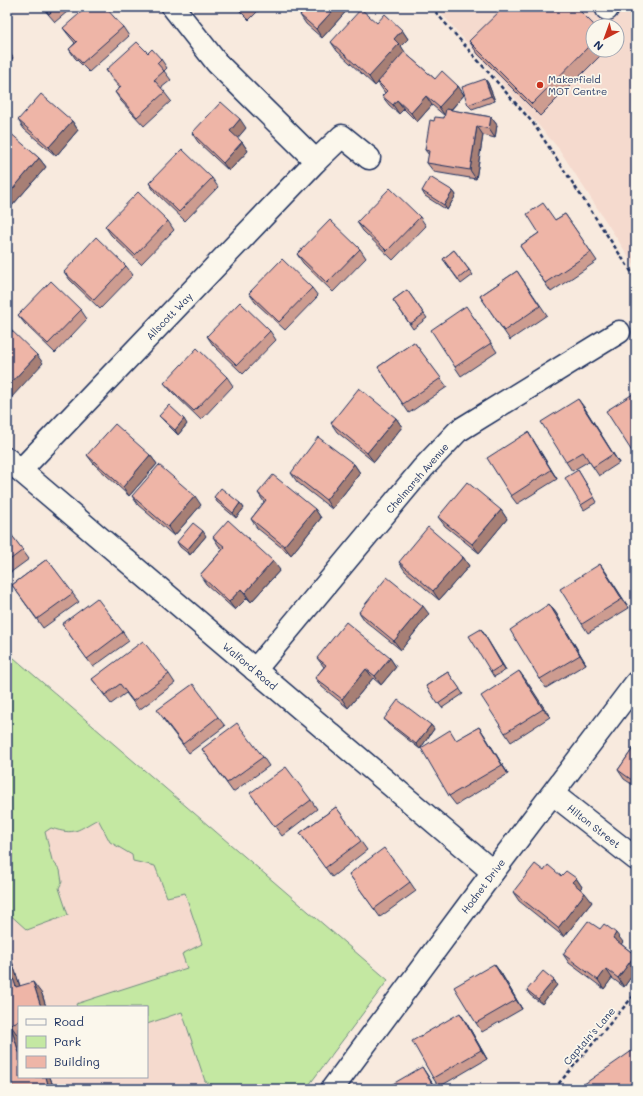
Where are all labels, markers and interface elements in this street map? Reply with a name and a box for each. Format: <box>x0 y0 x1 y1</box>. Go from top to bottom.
north arrow <box>585 18 625 58</box>
text: N <box>590 38 606 54</box>
place label: Makerfield MOT Centre <box>548 72 607 98</box>
marker: Makerfield MOT Centre <box>535 80 545 90</box>
street label: Allscott Way <box>143 289 195 343</box>
street label: Chelmarsh Avenue <box>383 440 451 516</box>
street label: Walford Road <box>220 639 280 693</box>
street label: Hilton Street <box>565 801 623 851</box>
street label: Hodnet Drive <box>458 856 508 916</box>
street label: Captain's Lane <box>560 1004 618 1068</box>
legend <box>18 1006 148 1078</box>
text: Road <box>54 1013 84 1029</box>
text: Park <box>54 1033 81 1049</box>
text: Building <box>54 1053 100 1069</box>

